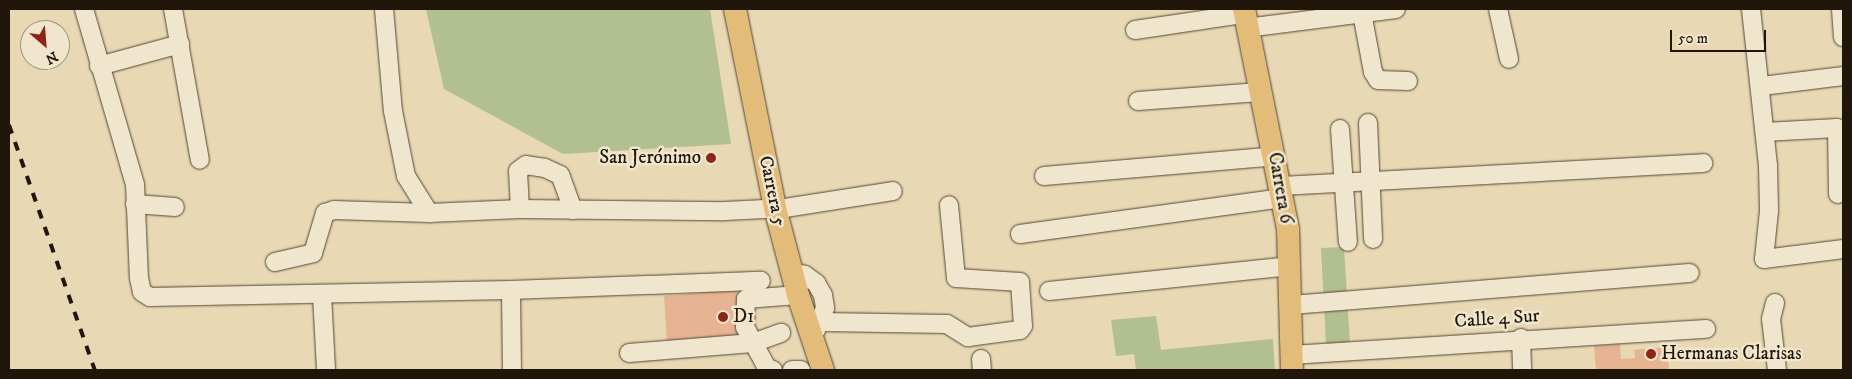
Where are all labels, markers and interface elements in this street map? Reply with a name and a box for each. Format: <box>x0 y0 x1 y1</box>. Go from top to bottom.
north arrow <box>20 20 70 70</box>
scale bar <box>1672 20 1768 52</box>
text: 50 m <box>1678 29 1708 48</box>
text: N <box>42 47 61 68</box>
place label: San Jerónimo <box>599 147 701 169</box>
street label: Carrera 6 <box>1263 151 1297 225</box>
marker: San Jerónimo <box>705 152 717 164</box>
street label: Carrera 5 <box>753 154 791 228</box>
street label: Calle 4 Sur <box>1454 305 1540 333</box>
place label: D1 <box>733 306 754 328</box>
marker: D1 <box>717 311 729 323</box>
place label: Hermanas Clarisas <box>1661 343 1802 365</box>
marker: Hermanas Clarisas <box>1645 348 1657 360</box>

